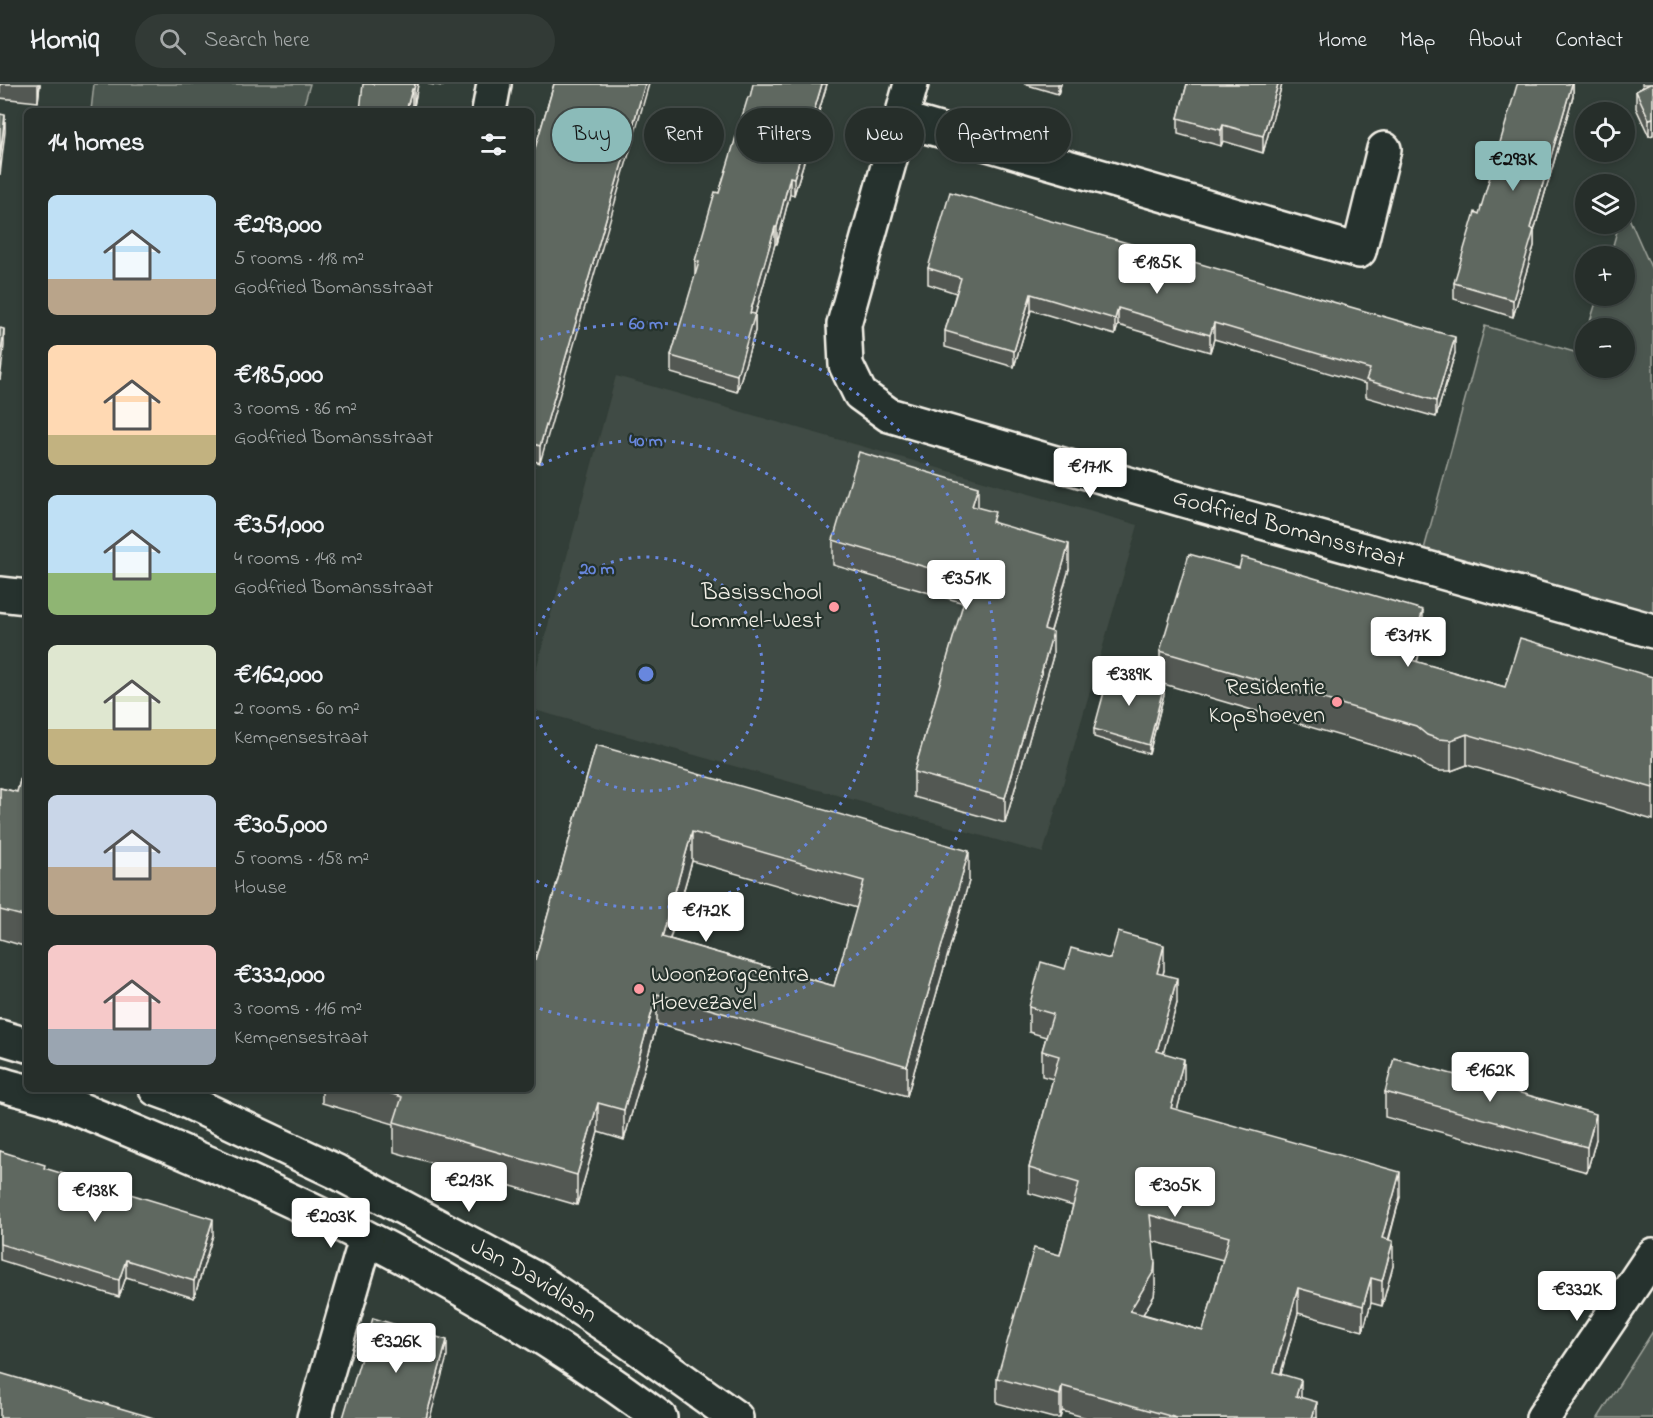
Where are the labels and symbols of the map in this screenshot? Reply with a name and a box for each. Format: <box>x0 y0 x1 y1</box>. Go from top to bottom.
pin: €293K <box>1471 141 1555 192</box>
pin: €185K <box>1115 244 1199 295</box>
text: 60 m <box>629 312 663 338</box>
text: 40 m <box>629 429 663 455</box>
pin: €171K <box>1048 448 1132 499</box>
street label: Godfried Bomansstraat <box>1169 480 1409 578</box>
text: 20 m <box>578 557 615 583</box>
pin: €351K <box>924 560 1008 611</box>
place label: Basisschool Lommel-West <box>690 576 822 639</box>
marker: Basisschool Lommel-West <box>827 600 841 614</box>
pin: €317K <box>1366 617 1450 668</box>
pin: €389K <box>1087 656 1171 707</box>
centre of rings <box>636 664 656 684</box>
place label: Residentie Kopshoeven <box>1208 671 1325 734</box>
marker: Residentie Kopshoeven <box>1330 695 1344 709</box>
pin: €172K <box>664 892 748 943</box>
place label: Woonzorgcentra Hoevezavel <box>651 958 809 1021</box>
marker: Woonzorgcentra Hoevezavel <box>632 982 646 996</box>
pin: €162K <box>1448 1052 1532 1103</box>
pin: €213K <box>427 1162 511 1213</box>
pin: €305K <box>1133 1167 1217 1218</box>
pin: €138K <box>53 1172 137 1223</box>
pin: €203K <box>289 1198 373 1249</box>
street label: Jan Davidlaan <box>464 1229 604 1332</box>
pin: €332K <box>1535 1271 1619 1322</box>
pin: €326K <box>354 1323 438 1374</box>

